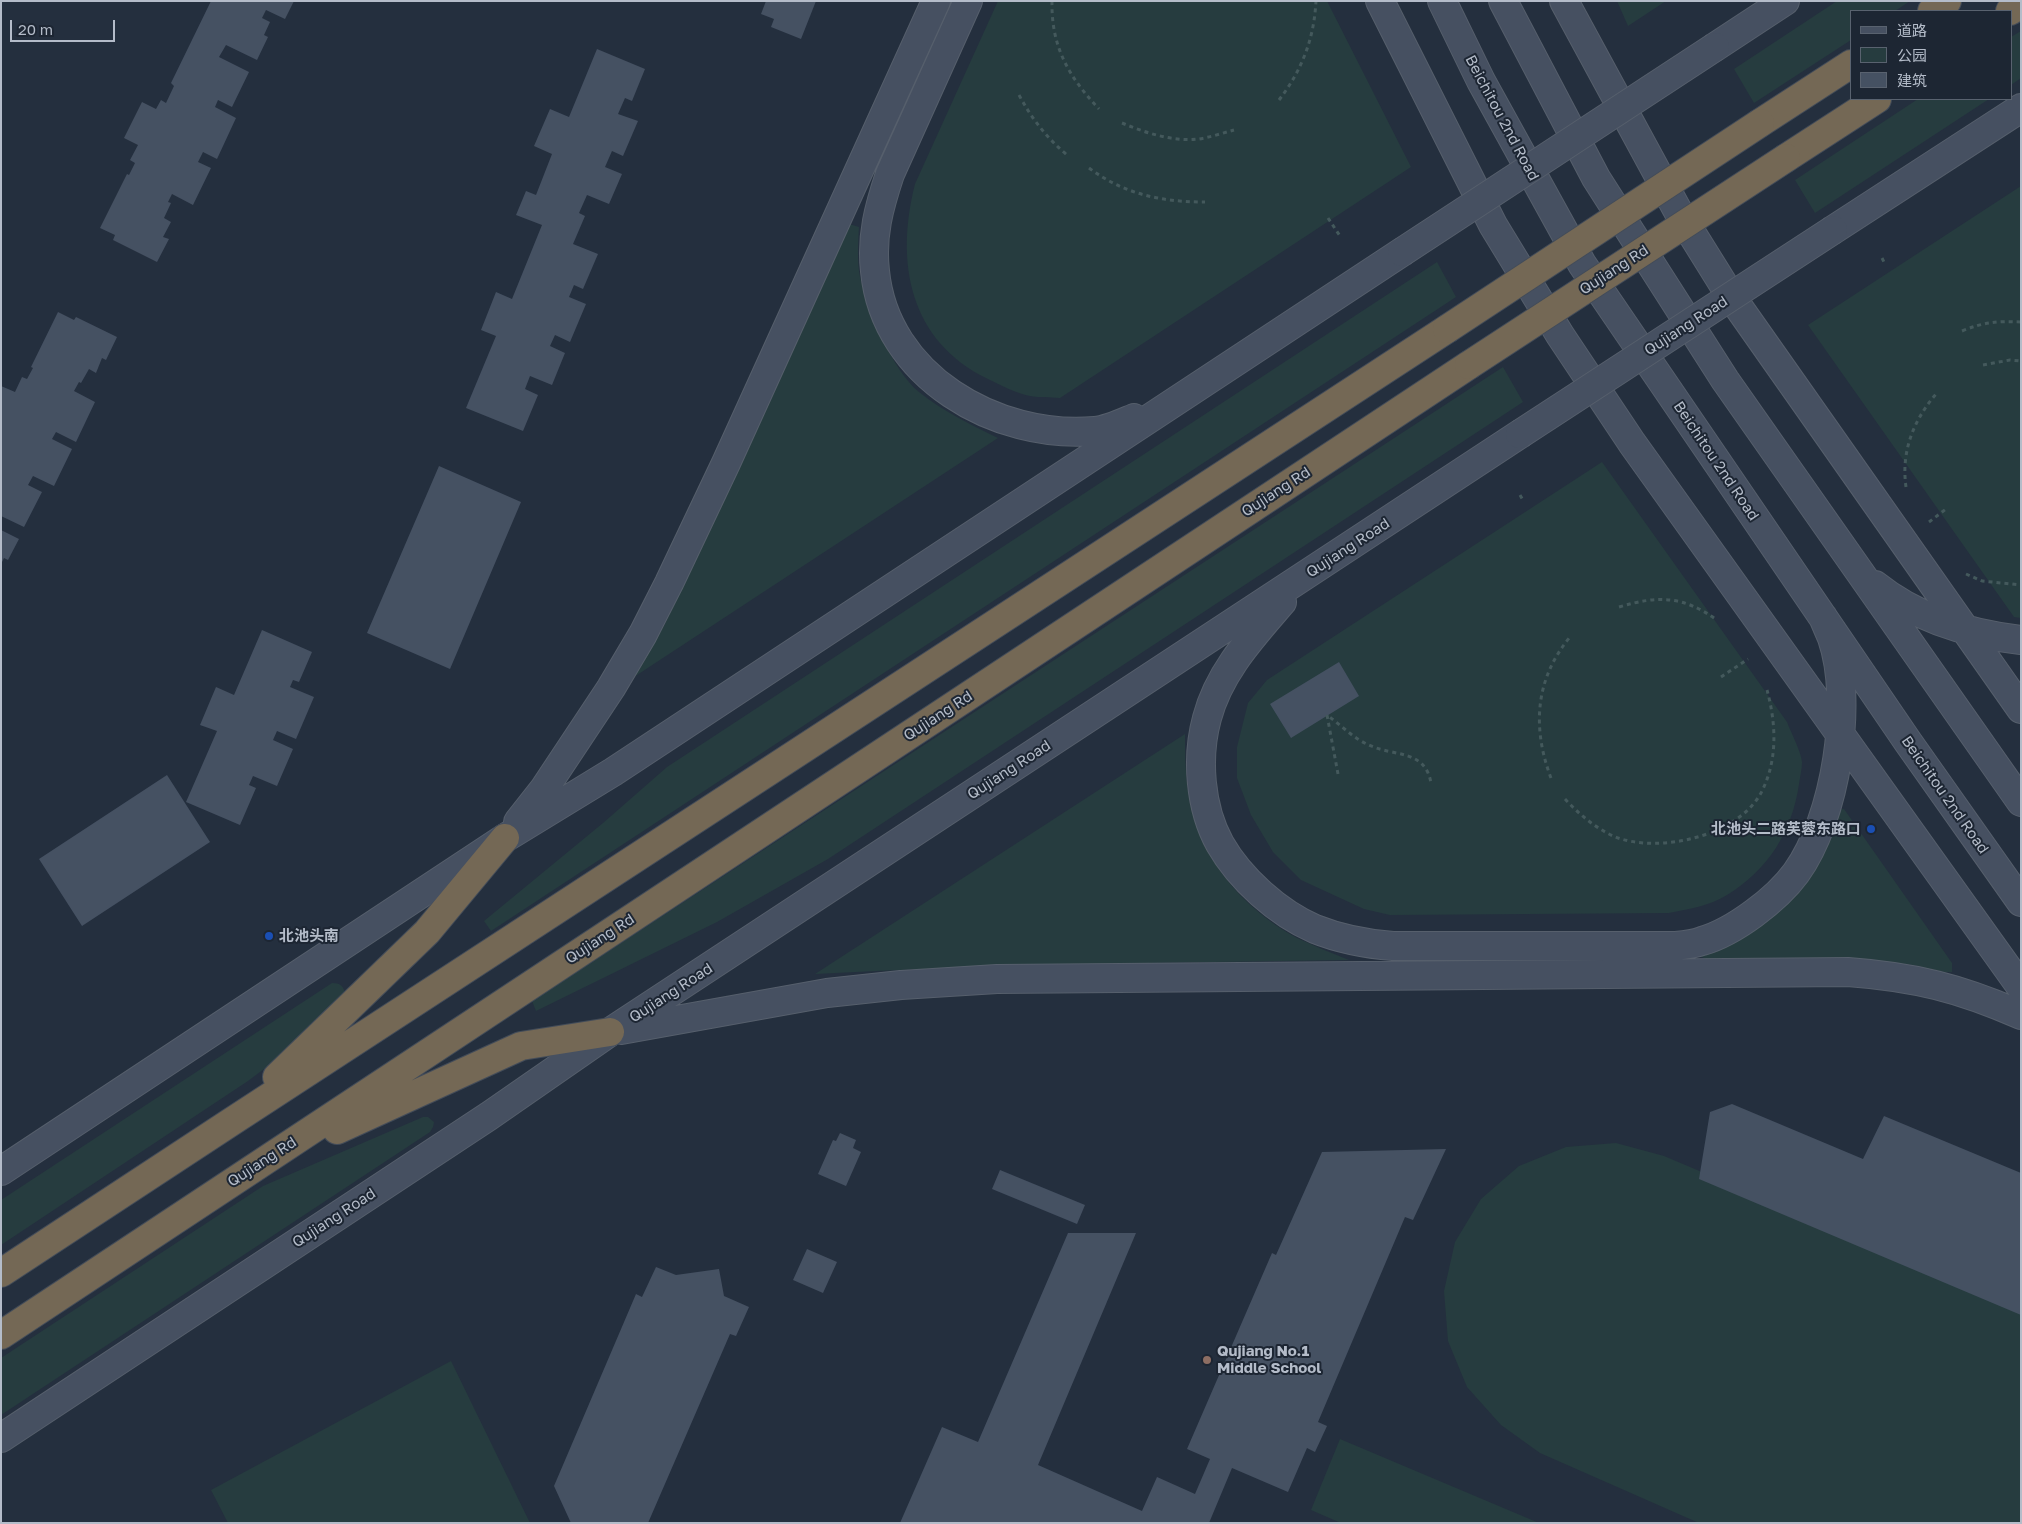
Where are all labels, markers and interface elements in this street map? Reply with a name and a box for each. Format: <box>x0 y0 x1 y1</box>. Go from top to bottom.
scale bar <box>12 10 118 42</box>
legend <box>1850 10 2012 100</box>
text: 20 m <box>18 20 53 38</box>
text: 道路 <box>1897 21 1927 39</box>
text: 公园 <box>1897 46 1927 64</box>
street label: Beichitou 2nd Road <box>1461 52 1543 184</box>
text: 建筑 <box>1897 71 1927 89</box>
street label: Qujiang Rd <box>1576 241 1652 299</box>
street label: Qujiang Road <box>1641 292 1731 360</box>
street label: Beichitou 2nd Road <box>1669 398 1763 524</box>
street label: Qujiang Rd <box>1238 463 1314 521</box>
street label: Qujiang Road <box>1303 514 1393 582</box>
street label: Qujiang Rd <box>900 687 976 745</box>
street label: Beichitou 2nd Road <box>1898 733 1992 857</box>
street label: Qujiang Road <box>964 736 1054 804</box>
place label: 北池头二路芙蓉东路口 <box>1711 820 1861 838</box>
marker: 北池头二路芙蓉东路口 <box>1865 823 1877 835</box>
street label: Qujiang Rd <box>562 910 638 968</box>
place label: 北池头南 <box>279 927 339 945</box>
marker: 北池头南 <box>263 930 275 942</box>
street label: Qujiang Road <box>626 959 716 1027</box>
street label: Qujiang Rd <box>224 1133 300 1191</box>
street label: Qujiang Road <box>289 1184 379 1252</box>
place label: Qujiang No.1 Middle School <box>1217 1342 1321 1377</box>
marker: Qujiang No.1 Middle School <box>1201 1354 1213 1366</box>

